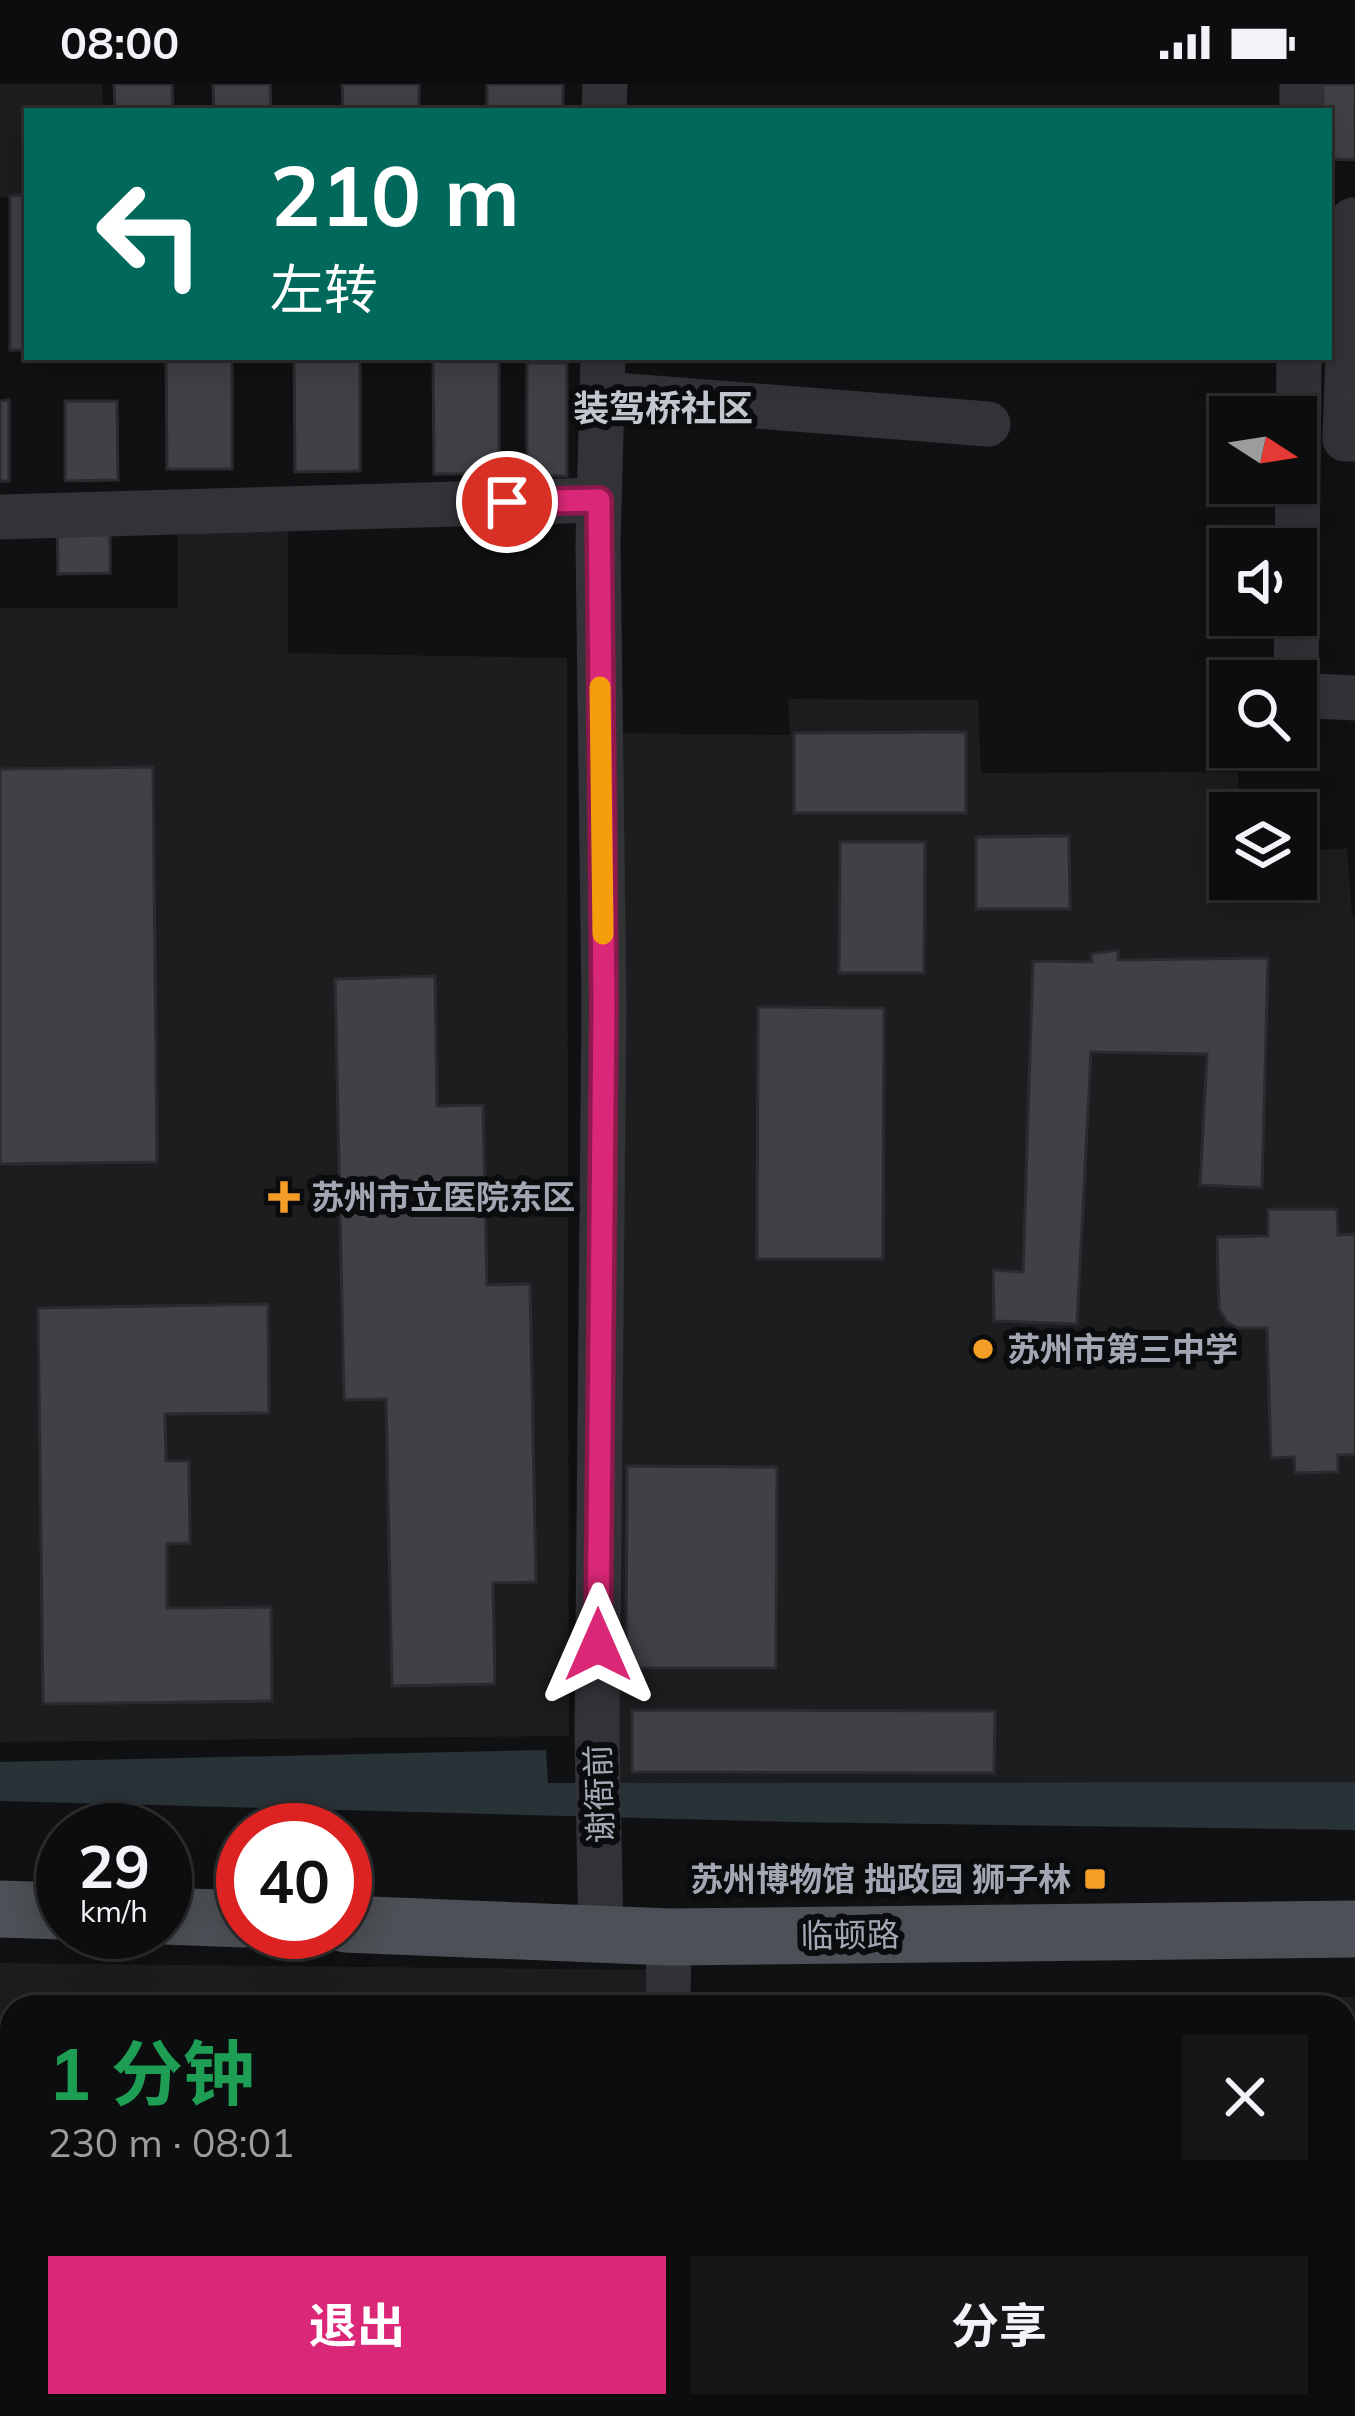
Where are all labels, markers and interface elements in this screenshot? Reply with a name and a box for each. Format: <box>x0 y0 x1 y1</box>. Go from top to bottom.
text: 08:00 <box>60 14 179 70</box>
text: 210 m <box>270 142 520 247</box>
icon: left <box>72 156 228 312</box>
text: 左转 <box>270 255 378 323</box>
district label: 装驾桥社区 <box>573 385 753 430</box>
north arrow <box>1209 396 1317 504</box>
map controls <box>1209 396 1317 900</box>
pin <box>456 451 558 553</box>
icon: arrive <box>474 469 540 535</box>
button: sound <box>1209 528 1317 636</box>
button: search <box>1209 660 1317 768</box>
button: layers <box>1209 792 1317 900</box>
place label: 苏州市立医院东区 <box>311 1176 575 1217</box>
marker: 苏州市立医院东区 <box>268 1181 300 1213</box>
place label: 苏州市第三中学 <box>1007 1328 1238 1369</box>
marker: 苏州市第三中学 <box>970 1336 996 1362</box>
position arrow <box>535 1582 661 1708</box>
street label: 谢衙前 <box>576 1744 621 1844</box>
speed limit sign: 40 <box>216 1803 372 1959</box>
text: 29 <box>78 1828 150 1903</box>
place label: 苏州博物馆 拙政园 狮子林 <box>690 1858 1071 1899</box>
marker: 苏州博物馆 拙政园 狮子林 <box>1082 1866 1108 1892</box>
text: km/h <box>80 1892 148 1930</box>
street label: 临顿路 <box>800 1913 900 1956</box>
text: 1 分钟 <box>48 2028 255 2118</box>
button: close <box>1182 2034 1308 2160</box>
text: 230 m · 08:01 <box>48 2118 294 2167</box>
button: 退出 <box>48 2256 666 2394</box>
button: 分享 <box>690 2256 1308 2394</box>

